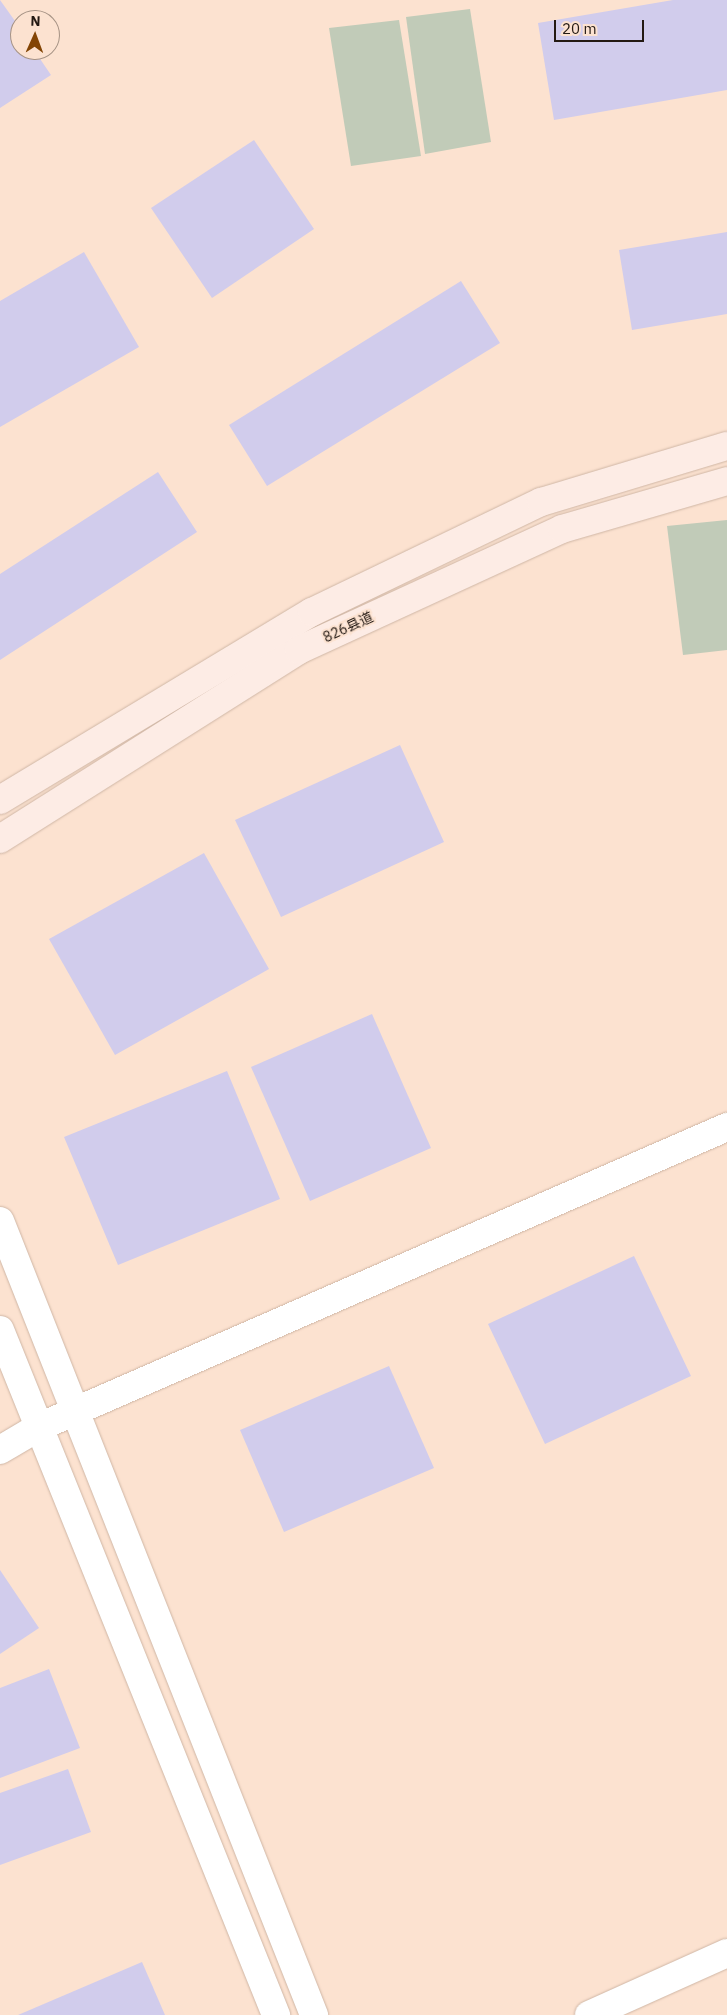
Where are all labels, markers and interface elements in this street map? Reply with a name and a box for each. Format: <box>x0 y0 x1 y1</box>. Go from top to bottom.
north arrow <box>10 10 60 60</box>
scale bar <box>557 10 647 42</box>
text: N <box>30 12 41 30</box>
text: 20 m <box>562 19 597 38</box>
street label: 826县道 <box>320 608 376 646</box>

